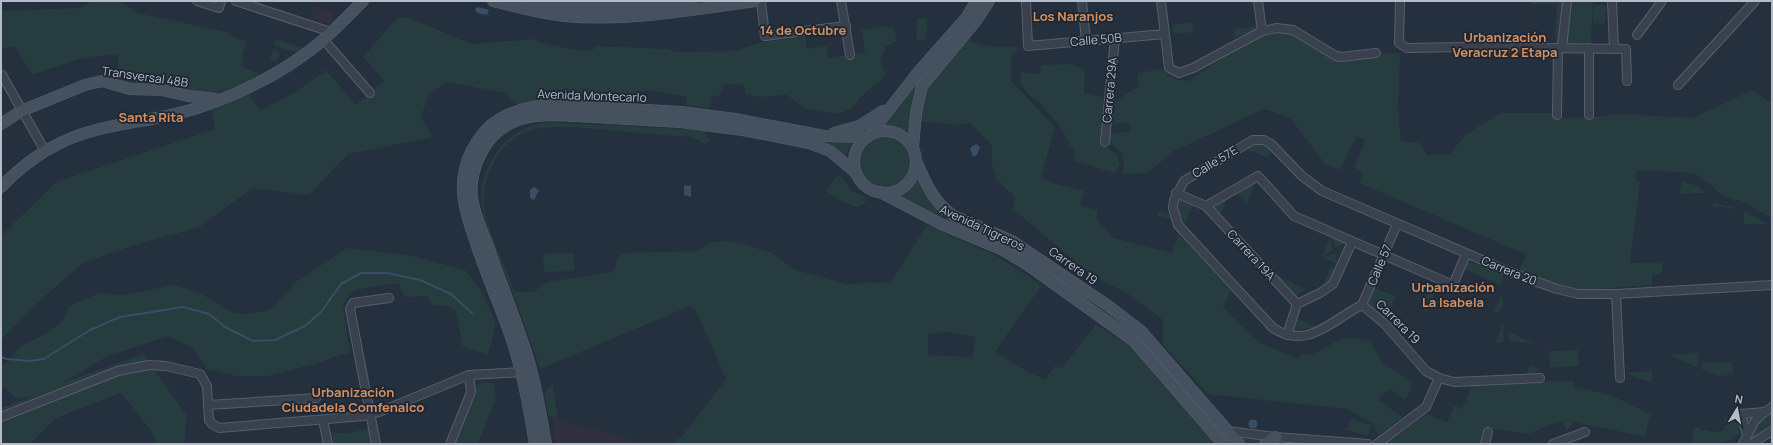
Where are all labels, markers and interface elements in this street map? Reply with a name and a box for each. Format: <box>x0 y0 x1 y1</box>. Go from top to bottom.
district label: Los Naranjos <box>1033 7 1113 25</box>
district label: 14 de Octubre <box>760 21 846 39</box>
district label: Urbanización Veracruz 2 Etapa <box>1453 28 1557 61</box>
street label: Calle 50B <box>1069 29 1123 50</box>
street label: Carrera 29A <box>1098 56 1121 123</box>
street label: Transversal 48B <box>101 62 189 91</box>
street label: Avenida Montecarlo <box>537 85 647 106</box>
district label: Santa Rita <box>118 108 184 126</box>
street label: Calle 57E <box>1189 141 1241 182</box>
street label: Avenida Tigreros <box>937 200 1027 255</box>
street label: Carrera 19A <box>1223 226 1280 284</box>
street label: Calle 57 <box>1363 242 1396 288</box>
street label: Carrera 19 <box>1045 243 1101 289</box>
street label: Carrera 20 <box>1479 252 1539 289</box>
district label: Urbanización La Isabela <box>1412 278 1494 311</box>
street label: Carrera 19 <box>1373 296 1424 347</box>
district label: Urbanización Ciudadela Comfenalco <box>282 383 424 416</box>
north arrow <box>1717 389 1757 429</box>
text: N <box>1734 391 1744 407</box>

